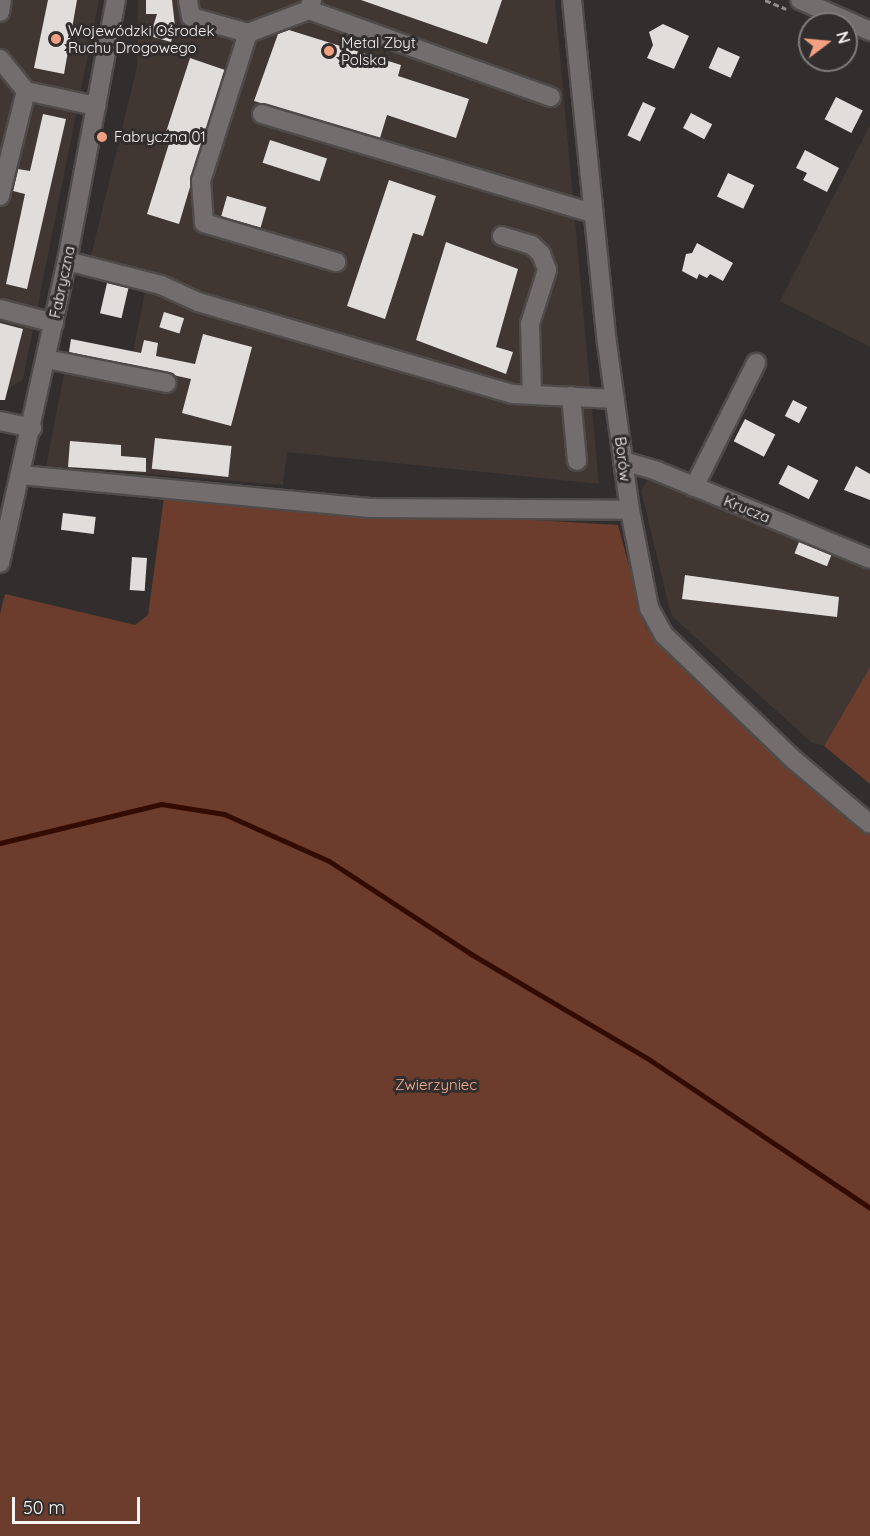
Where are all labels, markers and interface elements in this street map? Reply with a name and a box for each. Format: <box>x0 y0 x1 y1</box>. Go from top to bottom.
north arrow <box>798 12 858 72</box>
place label: Wojewódzki Ośrodek Ruchu Drogowego <box>68 21 214 56</box>
text: N <box>832 29 855 46</box>
marker: Wojewódzki Ośrodek Ruchu Drogowego <box>49 32 63 46</box>
place label: Metal Zbyt Polska <box>341 33 416 68</box>
marker: Metal Zbyt Polska <box>322 44 336 58</box>
place label: Fabryczna 01 <box>114 128 206 146</box>
marker: Fabryczna 01 <box>95 130 109 144</box>
street label: Fabryczna <box>46 244 78 320</box>
street label: Borów <box>611 436 635 482</box>
street label: Krucza <box>721 492 773 526</box>
park label: Zwierzyniec <box>395 1076 477 1094</box>
scale bar <box>15 1485 142 1523</box>
text: 50 m <box>23 1496 65 1519</box>

